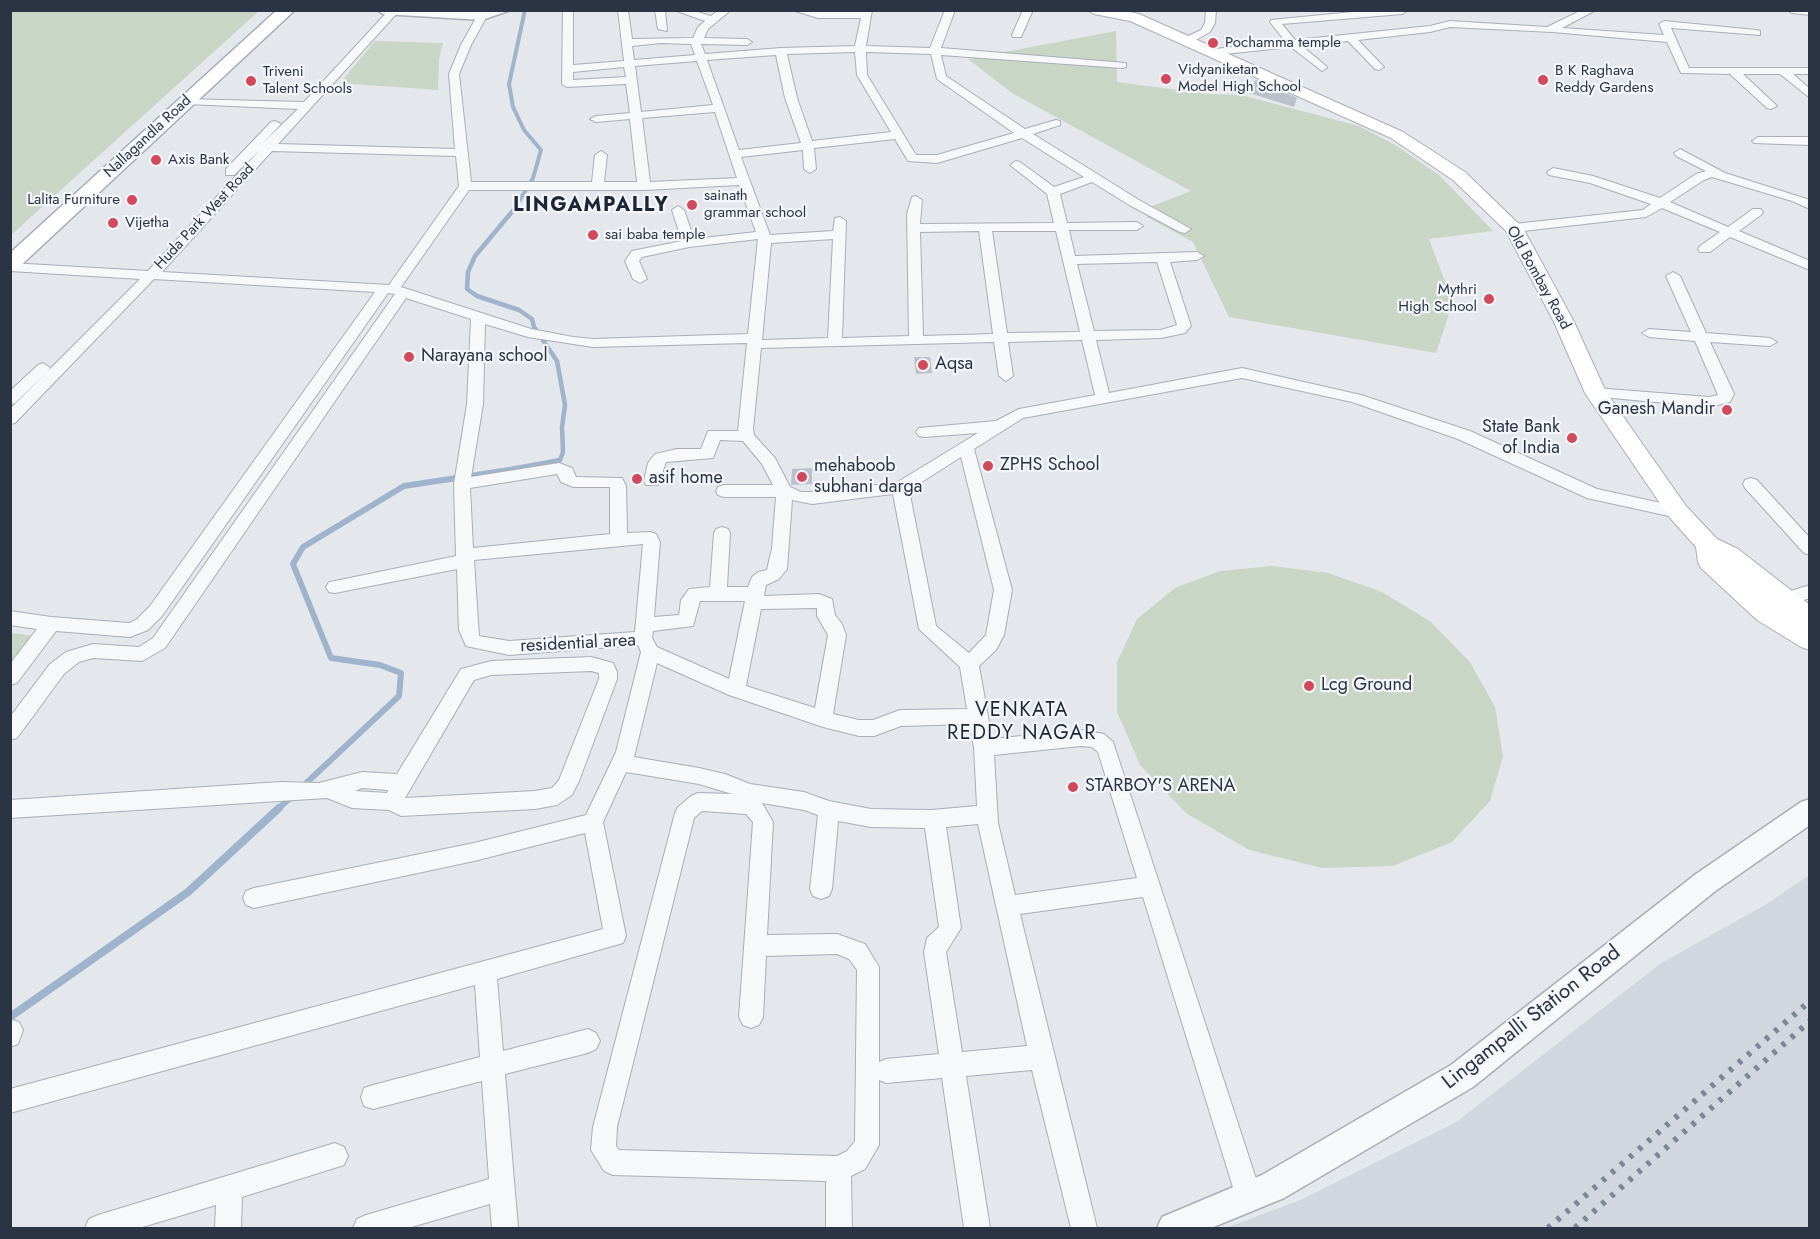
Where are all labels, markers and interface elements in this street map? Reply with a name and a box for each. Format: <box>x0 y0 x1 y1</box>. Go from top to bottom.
place label: Pochamma temple <box>1225 34 1341 52</box>
marker: Pochamma temple <box>1206 36 1220 50</box>
place label: Vidyaniketan Model High School <box>1178 61 1301 96</box>
place label: B K Raghava Reddy Gardens <box>1555 62 1654 97</box>
place label: Triveni Talent Schools <box>263 63 352 98</box>
marker: Vidyaniketan Model High School <box>1159 72 1173 86</box>
marker: B K Raghava Reddy Gardens <box>1536 73 1550 87</box>
marker: Triveni Talent Schools <box>244 74 258 88</box>
street label: Nallagandla Road <box>101 92 195 182</box>
place label: Axis Bank <box>168 151 229 169</box>
marker: Axis Bank <box>149 153 163 167</box>
street label: Huda Park West Road <box>151 160 259 274</box>
place label: sainath grammar school <box>704 187 806 222</box>
place label: Lalita Furniture <box>27 191 120 209</box>
marker: Lalita Furniture <box>125 193 139 207</box>
district label: LINGAMPALLY <box>513 194 669 218</box>
marker: sainath grammar school <box>685 198 699 212</box>
place label: Vijetha <box>125 214 169 232</box>
marker: Vijetha <box>106 216 120 230</box>
street label: Old Bombay Road <box>1502 223 1574 333</box>
place label: sai baba temple <box>605 226 705 244</box>
marker: sai baba temple <box>586 228 600 242</box>
place label: Mythri High School <box>1398 281 1477 316</box>
marker: Mythri High School <box>1482 292 1496 306</box>
place label: Narayana school <box>421 346 548 368</box>
marker: Narayana school <box>402 350 416 364</box>
place label: Aqsa <box>935 354 973 376</box>
marker: Aqsa <box>916 358 930 372</box>
place label: Ganesh Mandir <box>1598 399 1715 421</box>
marker: Ganesh Mandir <box>1720 403 1734 417</box>
place label: State Bank of India <box>1482 417 1560 460</box>
marker: State Bank of India <box>1565 431 1579 445</box>
place label: ZPHS School <box>1000 455 1100 477</box>
place label: mehaboob subhani darga <box>814 456 922 498</box>
marker: ZPHS School <box>981 459 995 473</box>
place label: asif home <box>649 468 723 490</box>
marker: mehaboob subhani darga <box>795 470 809 484</box>
marker: asif home <box>630 472 644 486</box>
street label: residential area <box>520 630 636 658</box>
place label: Lcg Ground <box>1321 675 1412 697</box>
marker: Lcg Ground <box>1302 679 1316 693</box>
district label: VENKATA REDDY NAGAR <box>947 699 1097 746</box>
place label: STARBOY'S ARENA <box>1085 776 1235 798</box>
marker: STARBOY'S ARENA <box>1066 780 1080 794</box>
street label: Lingampalli Station Road <box>1438 941 1626 1095</box>

